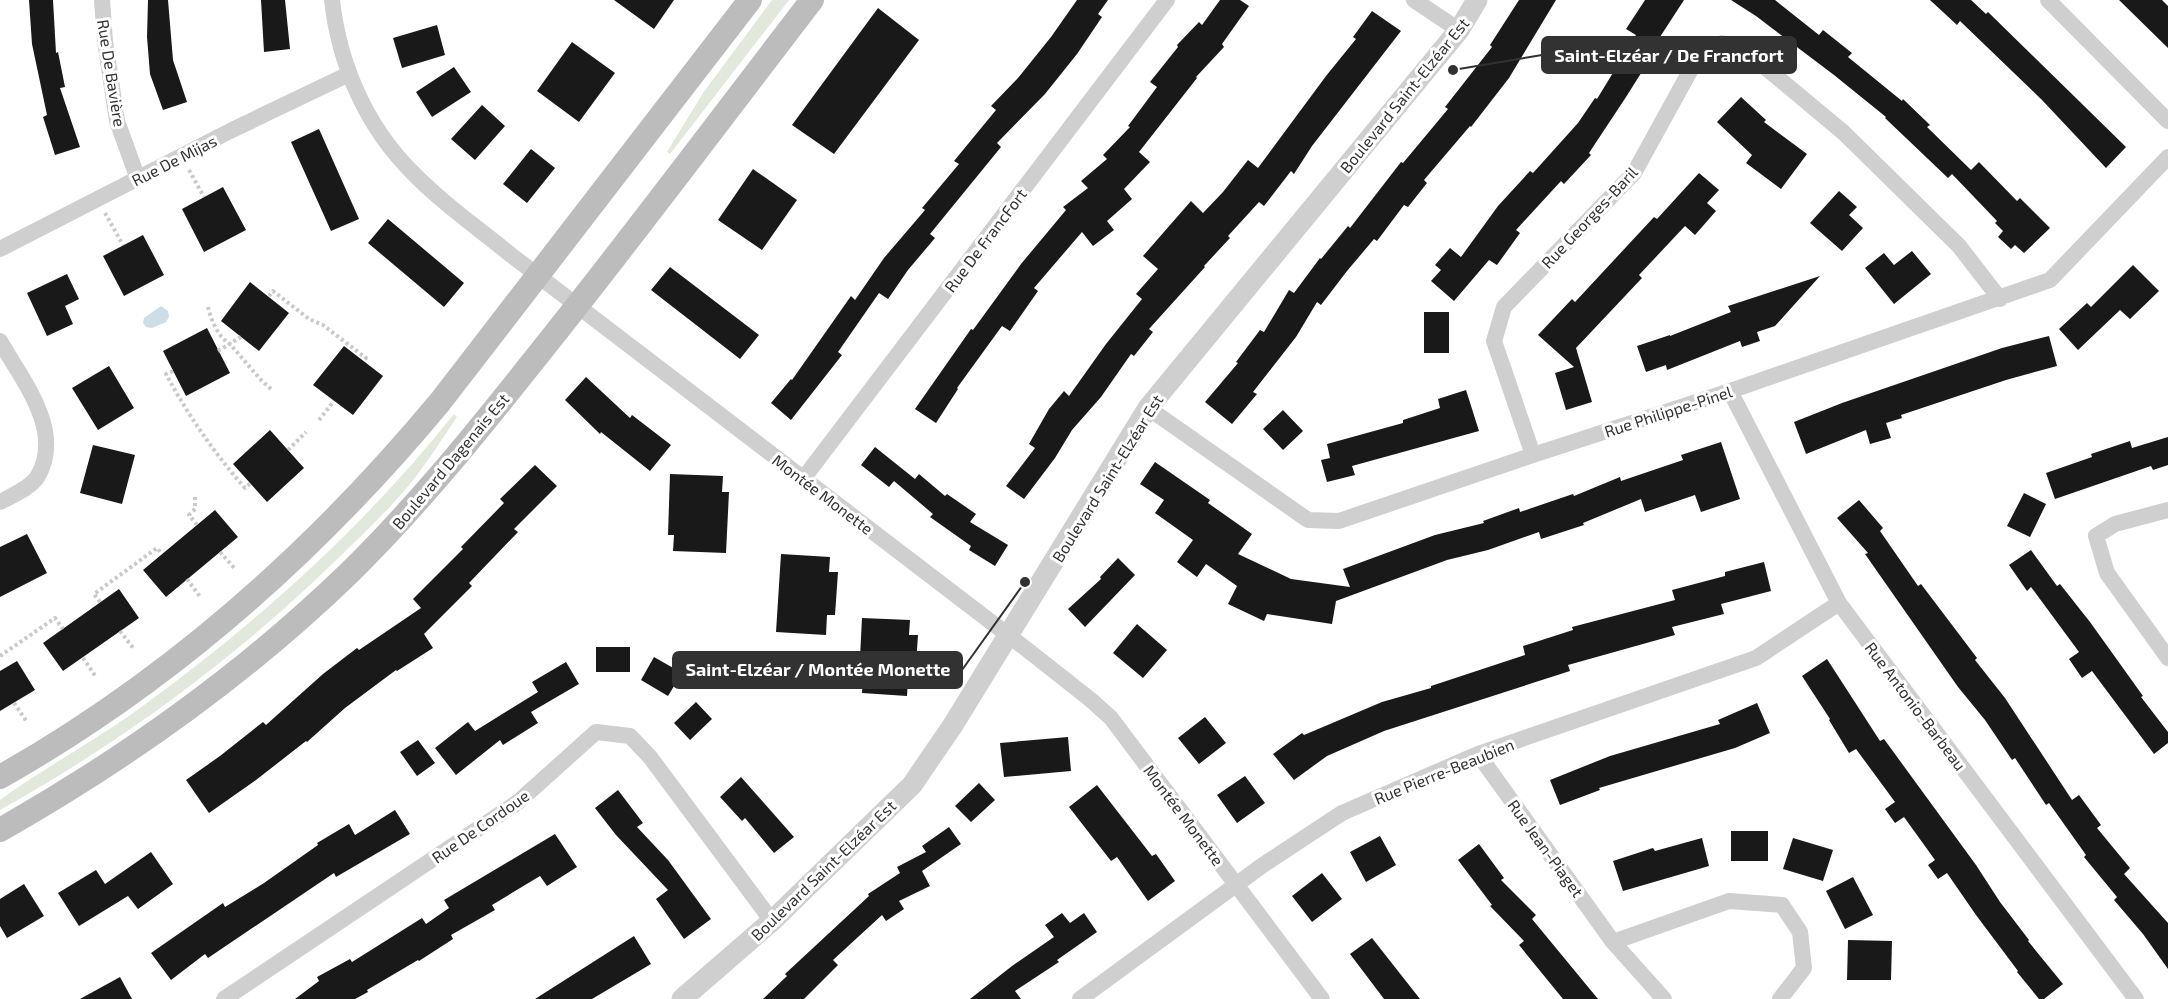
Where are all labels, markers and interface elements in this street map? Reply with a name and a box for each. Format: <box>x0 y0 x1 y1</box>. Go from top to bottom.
street label: Boulevard Saint-Elzéar Est <box>1336 14 1472 176</box>
street label: Rue De Bavière <box>94 18 130 128</box>
callout: Saint-Elzéar / De Francfort <box>1542 37 1796 73</box>
text: Saint-Elzéar / De Francfort <box>1554 44 1784 66</box>
street label: Rue De Mijas <box>128 130 220 190</box>
street label: Rue Georges-Baril <box>1537 162 1641 272</box>
street label: Rue De FrancFort <box>940 185 1030 295</box>
street label: Rue Philippe-Pinel <box>1602 381 1734 441</box>
street label: Boulevard Dagenais Est <box>388 389 512 533</box>
street label: Boulevard Saint-Elzéar Est <box>1048 391 1166 565</box>
street label: Montée Monette <box>769 450 877 538</box>
street label: Rue Antonio-Barbeau <box>1862 638 1970 774</box>
callout: Saint-Elzéar / Montée Monette <box>673 652 962 688</box>
text: Saint-Elzéar / Montée Monette <box>685 658 951 680</box>
street label: Rue Pierre-Beaubien <box>1371 734 1517 808</box>
street label: Montée Monette <box>1140 761 1228 869</box>
street label: Rue De Cordoue <box>428 785 532 867</box>
street label: Boulevard Saint-Elzéar Est <box>747 796 899 944</box>
street label: Rue Jean-Piaget <box>1504 796 1588 900</box>

